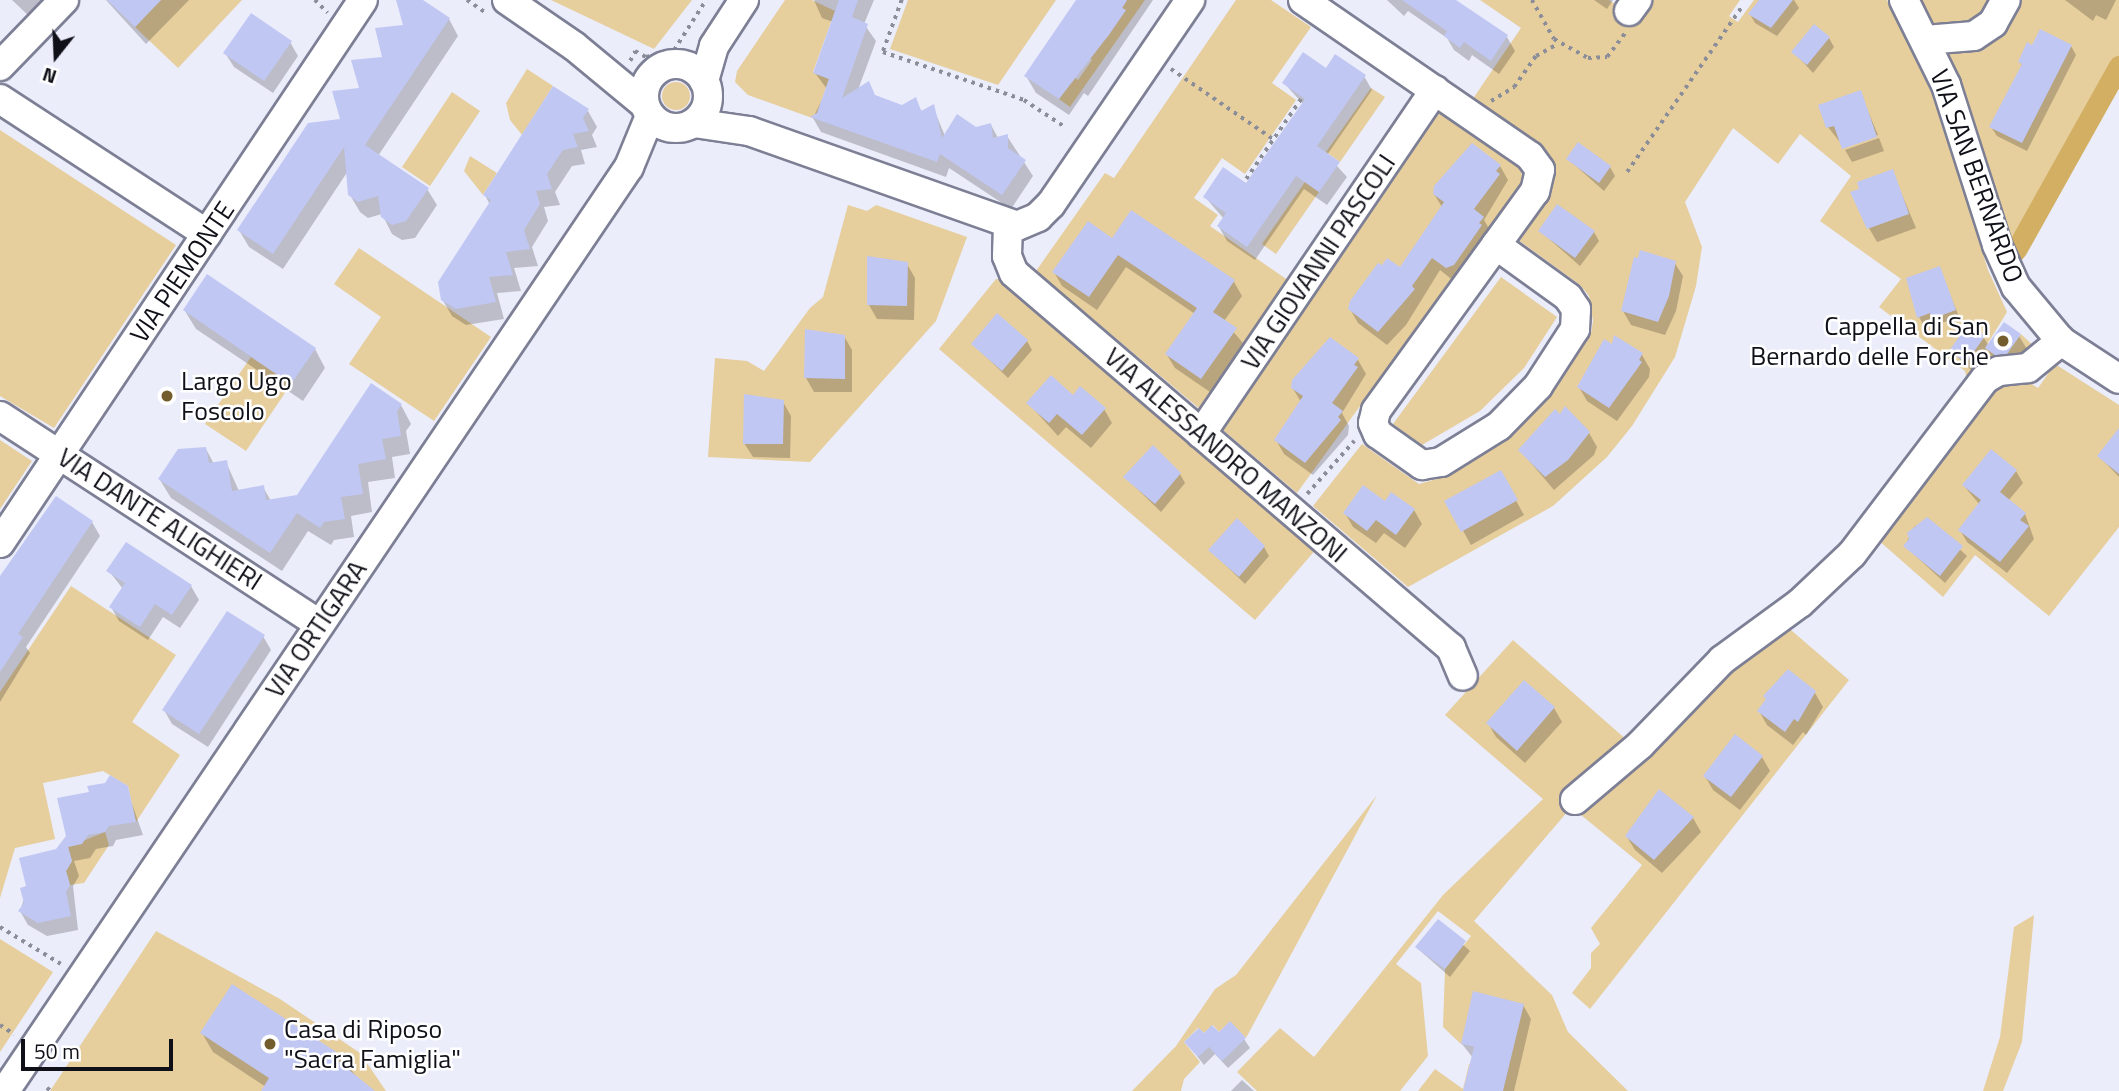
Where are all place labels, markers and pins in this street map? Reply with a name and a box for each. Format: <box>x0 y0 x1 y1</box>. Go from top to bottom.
place label: Cappella di San Bernardo delle Forche <box>1750 310 1989 372</box>
marker: Cappella di San Bernardo delle Forche <box>1995 333 2011 349</box>
place label: Largo Ugo Foscolo <box>181 365 292 426</box>
marker: Largo Ugo Foscolo <box>159 388 175 404</box>
place label: Casa di Riposo "Sacra Famiglia" <box>284 1013 461 1074</box>
marker: Casa di Riposo "Sacra Famiglia" <box>262 1036 278 1052</box>

